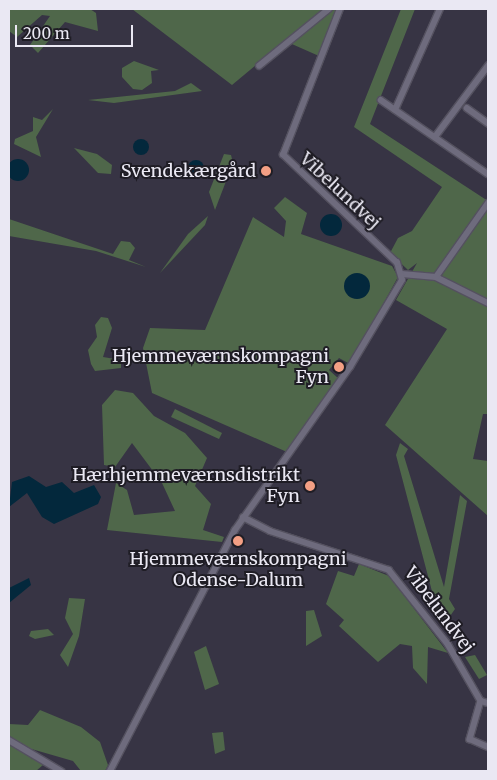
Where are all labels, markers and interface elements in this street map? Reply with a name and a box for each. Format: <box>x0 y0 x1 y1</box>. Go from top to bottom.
scale bar <box>18 15 135 47</box>
text: 200 m <box>23 24 70 43</box>
street label: Vibelundvej <box>295 148 385 234</box>
place label: Svendekærgård <box>121 160 256 182</box>
marker: Svendekærgård <box>260 165 272 177</box>
place label: Hjemmeværnskompagni Fyn <box>112 346 329 388</box>
marker: Hjemmeværnskompagni Fyn <box>333 361 345 373</box>
place label: Hærhjemmeværnsdistrikt Fyn <box>72 465 300 508</box>
marker: Hærhjemmeværnsdistrikt Fyn <box>304 480 316 492</box>
marker: Hjemmeværnskompagni Odense-Dalum <box>232 535 244 547</box>
place label: Hjemmeværnskompagni Odense-Dalum <box>129 549 347 592</box>
street label: Vibelundvej <box>400 563 478 657</box>

